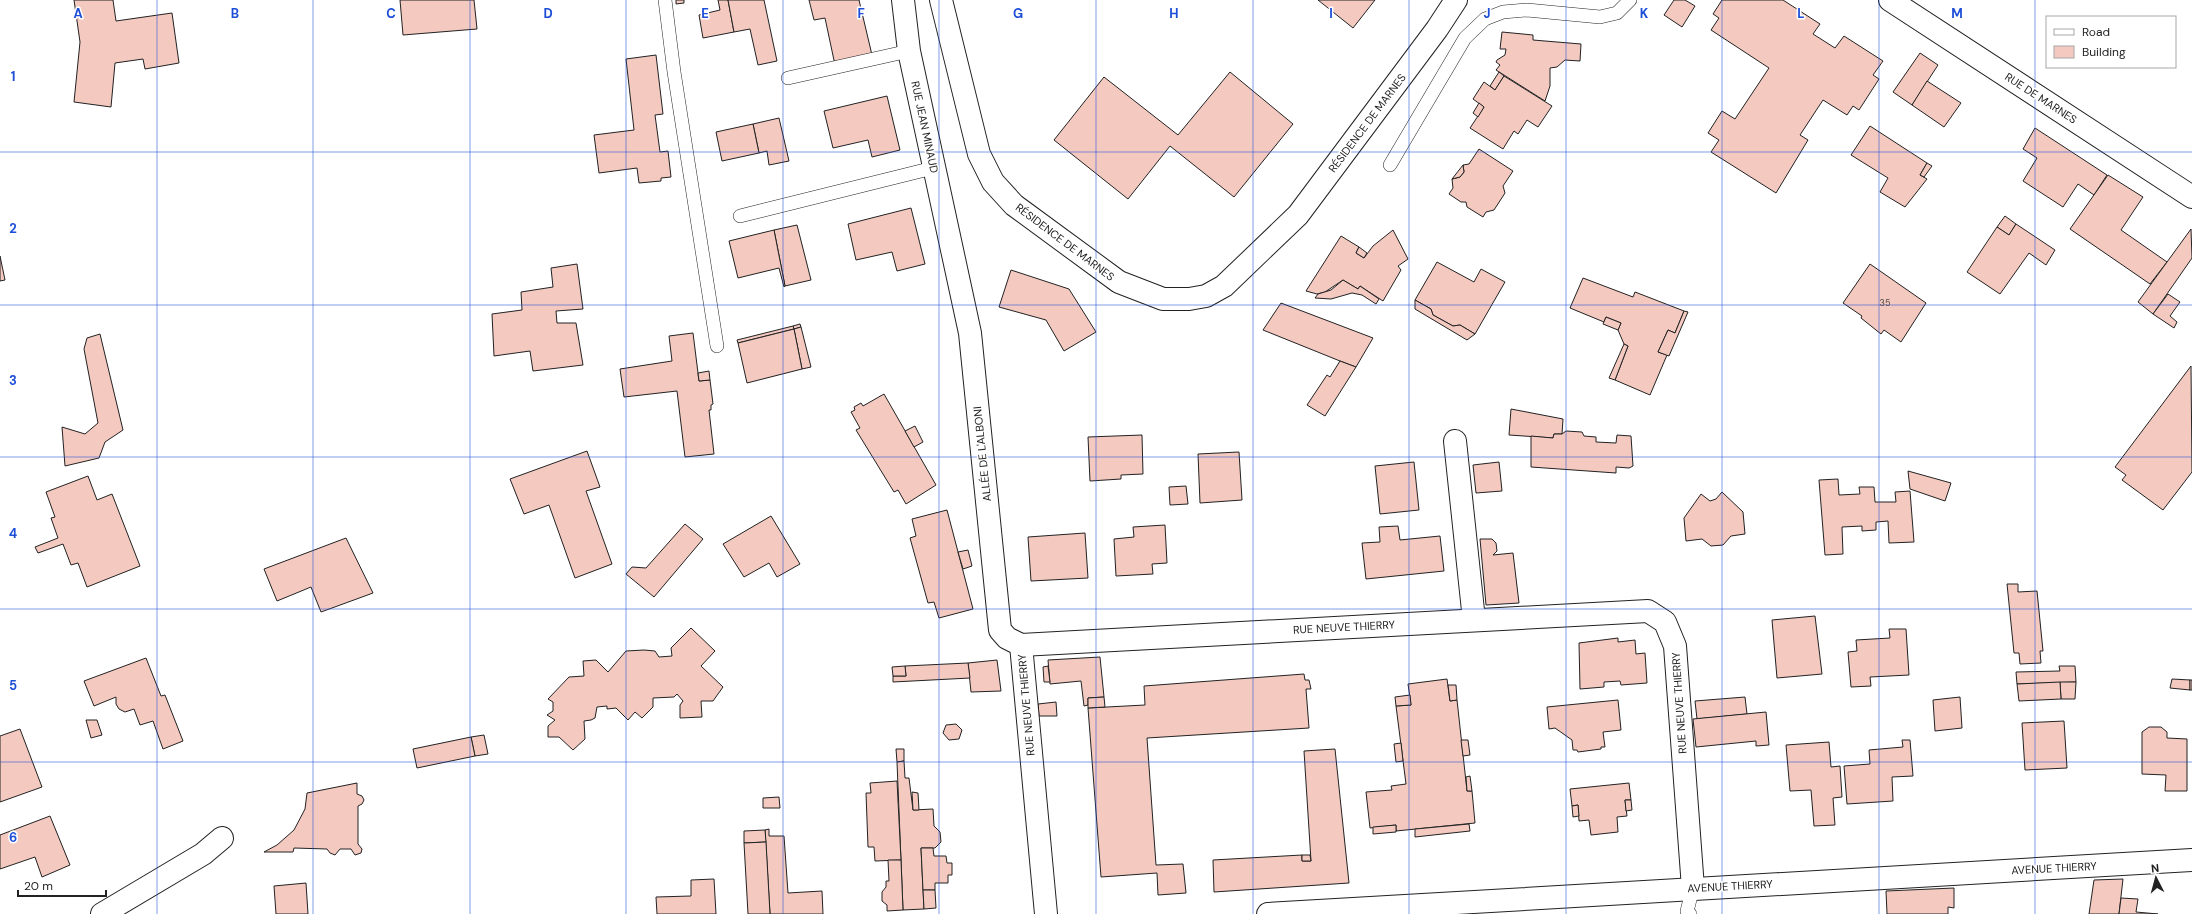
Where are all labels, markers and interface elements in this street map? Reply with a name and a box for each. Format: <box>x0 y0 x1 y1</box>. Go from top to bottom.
text: A <box>73 5 83 22</box>
text: B <box>231 5 239 22</box>
text: C <box>386 5 396 22</box>
text: D <box>543 5 553 22</box>
text: E <box>701 5 709 22</box>
text: F <box>857 5 865 22</box>
text: G <box>1013 5 1023 22</box>
text: H <box>1169 5 1179 22</box>
text: I <box>1329 5 1333 22</box>
text: J <box>1483 5 1491 22</box>
text: K <box>1640 5 1649 22</box>
text: L <box>1797 5 1805 22</box>
text: M <box>1951 5 1963 22</box>
legend <box>2046 16 2176 68</box>
text: Road <box>2082 24 2110 40</box>
text: Building <box>2082 44 2126 60</box>
text: 1 <box>11 68 15 85</box>
street label: RUE DE MARNES <box>2002 70 2080 126</box>
street label: RÉSIDENCE DE MARNES <box>1325 71 1409 175</box>
street label: RUE JEAN MINAUD <box>908 80 942 175</box>
street label: RÉSIDENCE DE MARNES <box>1013 200 1117 284</box>
text: 2 <box>9 220 17 237</box>
house number: 35 <box>1880 297 1890 309</box>
text: 3 <box>9 372 17 389</box>
street label: ALLÉE DE L'ALBONI <box>970 406 994 502</box>
text: 4 <box>9 525 17 542</box>
street label: RUE NEUVE THIERRY <box>1293 617 1396 637</box>
street label: RUE NEUVE THIERRY <box>1668 651 1690 754</box>
street label: RUE NEUVE THIERRY <box>1015 653 1037 756</box>
text: 5 <box>9 677 17 694</box>
text: 6 <box>9 829 17 846</box>
north arrow <box>2136 858 2176 898</box>
street label: AVENUE THIERRY <box>2011 859 2098 877</box>
text: N <box>2150 861 2160 875</box>
scale bar <box>18 872 106 898</box>
street label: AVENUE THIERRY <box>1687 877 1774 895</box>
text: 20 m <box>24 878 53 894</box>

